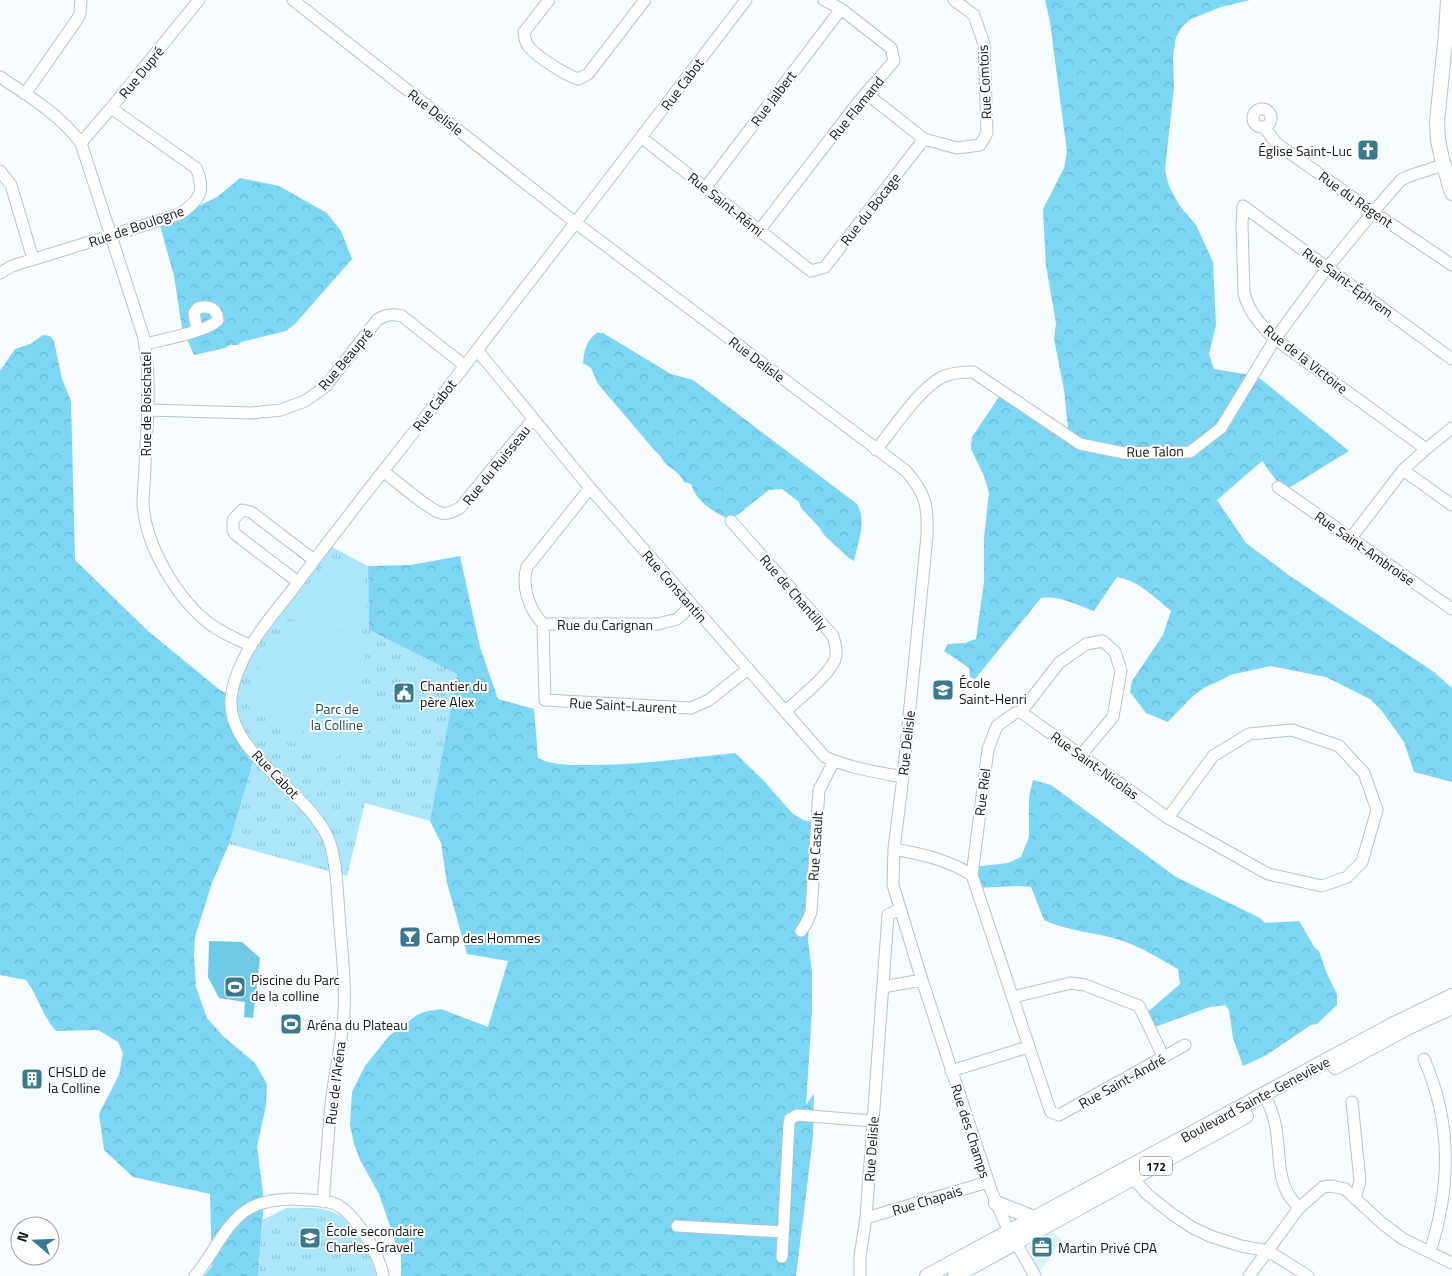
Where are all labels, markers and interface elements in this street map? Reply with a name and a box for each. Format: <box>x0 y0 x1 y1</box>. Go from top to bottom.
street label: Rue Dupré <box>113 41 169 103</box>
street label: Rue Comtois <box>972 44 996 120</box>
street label: Rue Cabot <box>655 53 709 114</box>
street label: Rue Jalbert <box>745 66 801 130</box>
street label: Rue Flamand <box>823 71 889 145</box>
street label: Rue Delisle <box>404 84 468 140</box>
church icon: Église Saint-Luc <box>1356 138 1380 162</box>
place label: Église Saint-Luc <box>1258 140 1352 161</box>
street label: Rue du Régent <box>1315 166 1397 232</box>
street label: Rue Saint-Rémi <box>683 167 769 241</box>
street label: Rue du Bocage <box>835 168 905 250</box>
street label: Rue de Boulogne <box>85 200 187 252</box>
street label: Rue Saint-Éphrem <box>1298 242 1398 322</box>
street label: Rue de la Victoire <box>1260 319 1352 399</box>
street label: Rue Beaupré <box>313 323 377 395</box>
street label: Rue Delisle <box>725 331 789 387</box>
street label: Rue de Boischatel <box>135 351 156 457</box>
street label: Rue Cabot <box>407 375 461 435</box>
street label: Rue du Ruisseau <box>457 420 535 510</box>
street label: Rue Talon <box>1126 440 1184 462</box>
street label: Rue Saint-Ambroise <box>1311 506 1419 590</box>
street label: Rue Constantin <box>638 545 712 627</box>
street label: Rue de Chantilly <box>755 549 833 635</box>
street label: Rue du Carignan <box>557 614 653 635</box>
place label: École Saint-Henri <box>959 672 1027 709</box>
place label: Chantier du père Alex <box>420 675 487 712</box>
school or university icon: École Saint-Henri <box>931 678 955 702</box>
public building icon: Chantier du père Alex <box>392 681 416 705</box>
street label: Rue Saint-Laurent <box>569 692 677 718</box>
park label: Parc de la Colline <box>311 698 363 735</box>
street label: Rue Delisle <box>892 709 920 777</box>
street label: Rue Saint-Nicolas <box>1046 726 1144 804</box>
street label: Rue Cabot <box>247 745 305 803</box>
street label: Rue Riel <box>969 767 995 817</box>
street label: Rue Casault <box>802 810 828 882</box>
bar icon: Camp des Hommes <box>398 925 422 949</box>
place label: Camp des Hommes <box>426 927 541 948</box>
place label: Piscine du Parc de la colline <box>251 969 340 1006</box>
sports icon: Piscine du Parc de la colline <box>223 975 247 999</box>
sports icon: Aréna du Plateau <box>279 1012 303 1036</box>
place label: Aréna du Plateau <box>307 1014 408 1035</box>
street label: Rue de l'Aréna <box>319 1040 351 1126</box>
street label: Rue Saint-André <box>1075 1048 1169 1114</box>
street label: Boulevard Sainte-Geneviève <box>1177 1051 1333 1147</box>
place label: CHSLD de la Colline <box>48 1061 106 1098</box>
building icon: CHSLD de la Colline <box>20 1067 44 1091</box>
street label: Rue des Champs <box>946 1081 996 1181</box>
street label: Rue Delisle <box>858 1116 884 1182</box>
road number: 172 <box>1140 1156 1172 1176</box>
street label: Rue Chapais <box>889 1179 965 1221</box>
north arrow <box>10 1216 60 1266</box>
place label: École secondaire Charles-Gravel <box>326 1220 424 1257</box>
school or university icon: École secondaire Charles-Gravel <box>298 1226 322 1250</box>
text: N <box>11 1229 34 1245</box>
office icon: Martin Privé CPA <box>1030 1235 1054 1259</box>
place label: Martin Privé CPA <box>1058 1237 1158 1258</box>

